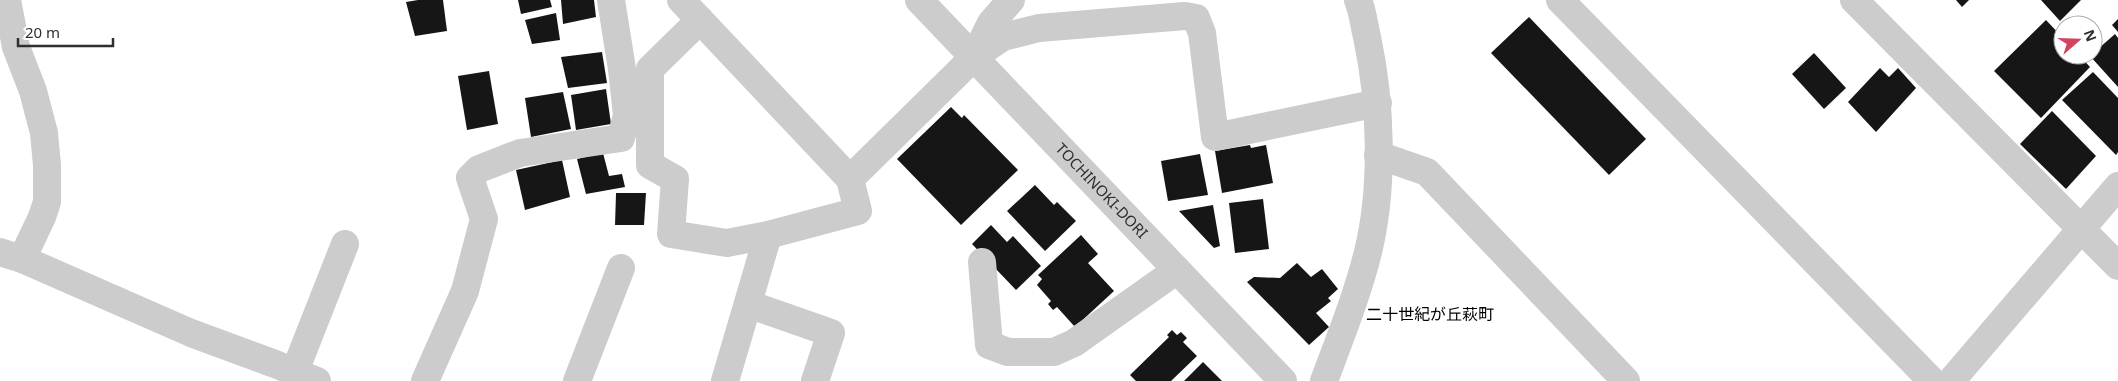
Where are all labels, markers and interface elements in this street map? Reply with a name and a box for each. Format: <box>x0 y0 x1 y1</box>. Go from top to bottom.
scale bar <box>18 15 112 47</box>
north arrow <box>2053 15 2103 65</box>
text: 20 m <box>25 22 60 42</box>
text: N <box>2080 27 2102 44</box>
street label: TOCHINOKI-DORI <box>1052 138 1152 242</box>
district label: 二十世紀が丘萩町 <box>1366 303 1494 325</box>

